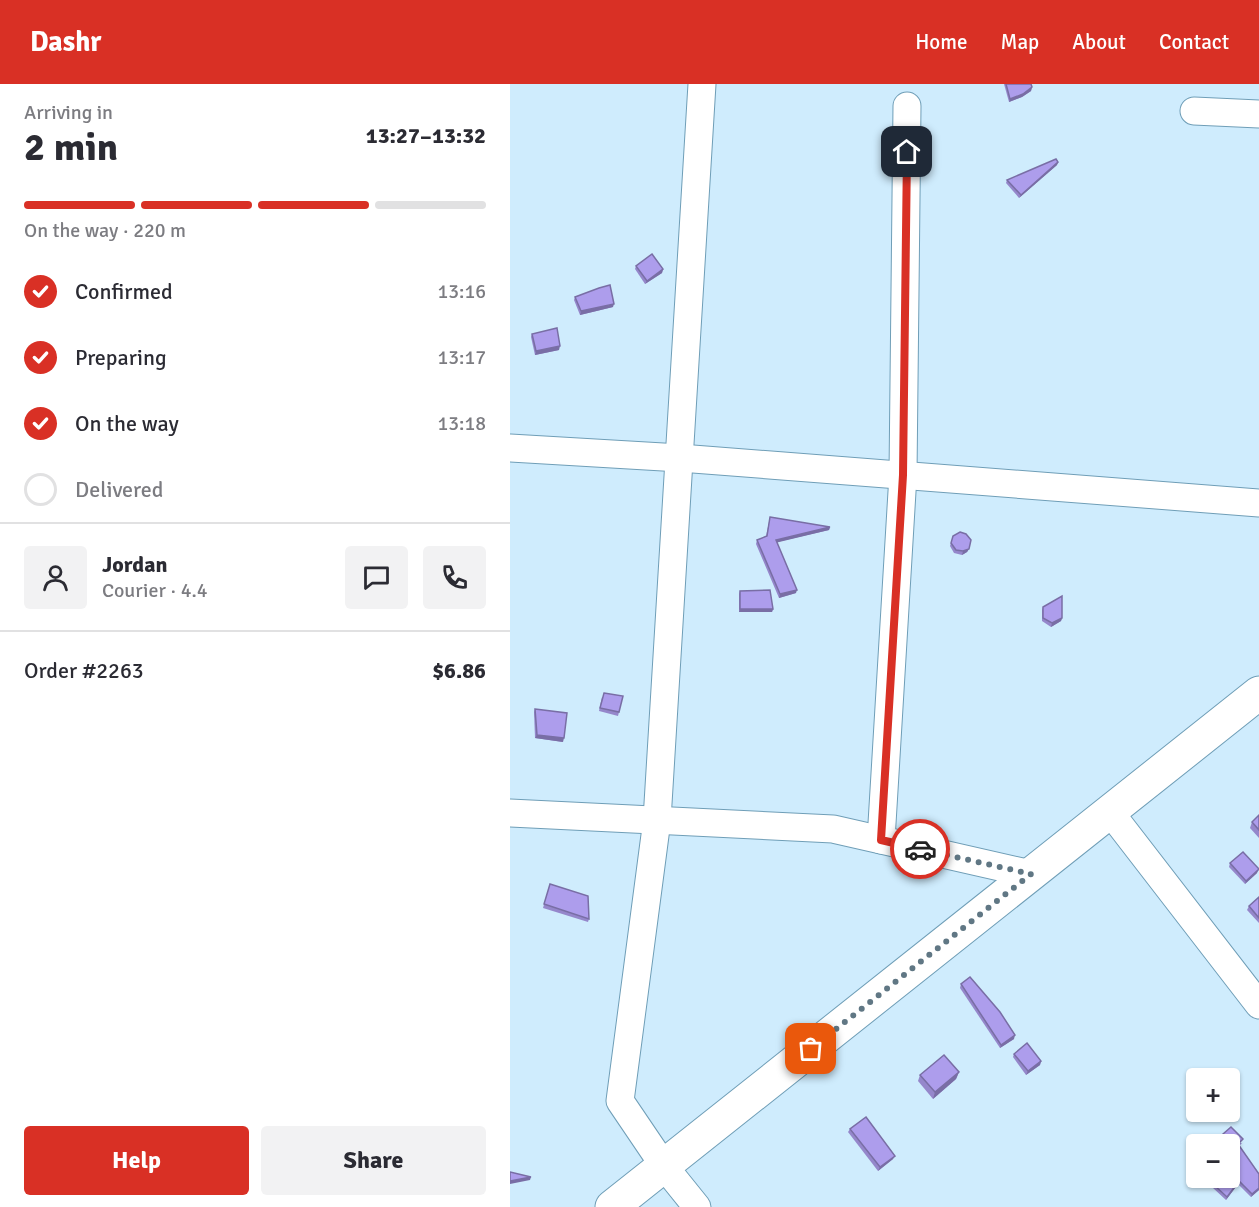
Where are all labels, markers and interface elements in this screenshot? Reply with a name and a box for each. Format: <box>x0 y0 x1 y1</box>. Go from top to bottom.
text: Dashr <box>30 25 101 59</box>
text: Home <box>915 29 968 55</box>
text: Map <box>1001 29 1039 55</box>
text: About <box>1072 29 1126 55</box>
text: Contact <box>1159 29 1229 55</box>
text: Arriving in <box>24 100 113 125</box>
text: 13:27–13:32 <box>366 122 486 149</box>
text: 2 min <box>24 123 118 171</box>
pin <box>881 126 932 177</box>
icon: home <box>890 135 923 168</box>
text: On the way · 220 m <box>24 218 186 243</box>
icon: check <box>24 275 57 308</box>
text: Confirmed <box>75 278 173 305</box>
text: 13:16 <box>437 279 486 304</box>
icon: check <box>24 341 57 374</box>
text: Preparing <box>75 344 167 371</box>
text: 13:17 <box>437 345 486 370</box>
icon: check <box>24 407 57 440</box>
text: On the way <box>75 410 179 437</box>
text: 13:18 <box>437 411 486 436</box>
text: Delivered <box>75 476 163 503</box>
button: person <box>24 546 87 609</box>
button: chat <box>345 546 408 609</box>
button: phone <box>423 546 486 609</box>
text: Jordan <box>102 551 168 578</box>
text: Courier · 4.4 <box>102 578 208 603</box>
text: Order #2263 <box>24 657 144 684</box>
text: $6.86 <box>432 657 486 684</box>
courier <box>890 819 950 879</box>
icon: car <box>904 833 937 866</box>
pin <box>785 1023 836 1074</box>
icon: bag <box>794 1032 827 1065</box>
map controls <box>1186 1068 1240 1188</box>
button: + <box>1186 1068 1240 1122</box>
button: Help <box>24 1126 249 1195</box>
button: Share <box>261 1126 486 1195</box>
button: − <box>1186 1134 1240 1188</box>

